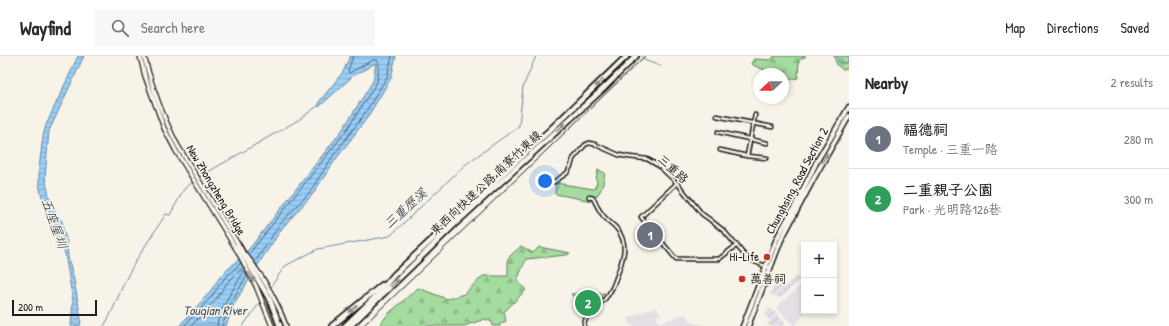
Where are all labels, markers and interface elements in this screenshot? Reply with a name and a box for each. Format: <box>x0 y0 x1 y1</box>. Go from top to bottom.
search box <box>95 10 375 46</box>
text: Wayfind <box>20 15 71 41</box>
icon: search <box>109 17 131 39</box>
text: Search here <box>141 17 205 38</box>
text: Map <box>1005 18 1025 37</box>
text: Directions <box>1047 18 1098 37</box>
text: Saved <box>1120 18 1149 37</box>
north arrow <box>753 68 789 104</box>
text: Nearby <box>865 71 908 94</box>
text: 2 results <box>1111 73 1153 91</box>
one-way arrow <box>594 78 604 88</box>
text: 福德祠 <box>903 119 948 140</box>
one-way arrow <box>556 123 567 132</box>
street label: Chunghsing, Road Section 2 <box>761 124 832 237</box>
street label: 東西向快速公路 南寮竹東線 <box>426 126 545 239</box>
text: 1 <box>876 130 880 148</box>
text: 280 m <box>1124 130 1153 148</box>
text: Temple · 三重一路 <box>903 140 998 158</box>
street label: New Zhongzheng Bridge <box>183 141 250 238</box>
street label: 三重路 <box>654 150 692 187</box>
one-way arrow <box>822 152 829 164</box>
your location <box>535 171 555 191</box>
text: 二重親子公園 <box>903 179 993 200</box>
water label: 三重歷溪 <box>380 183 431 232</box>
text: 2 <box>875 190 881 208</box>
text: 300 m <box>1124 190 1153 208</box>
water label: 五座屋圳 <box>38 195 73 252</box>
text: Park · 光明路126巷 <box>903 200 1001 218</box>
pin: 1 <box>637 220 663 250</box>
map controls <box>801 242 837 314</box>
button: + <box>801 242 837 278</box>
place label: Hi-Life <box>730 248 759 265</box>
marker: Hi-Life <box>762 252 772 262</box>
place label: 萬善祠 <box>750 270 786 287</box>
one-way arrow <box>248 272 255 283</box>
marker: 萬善祠 <box>737 274 747 284</box>
one-way arrow <box>390 278 400 288</box>
button: − <box>801 278 837 314</box>
pin: 2 <box>575 288 601 318</box>
scale bar <box>12 298 97 317</box>
text: 200 m <box>18 300 43 314</box>
water label: Touqian River <box>183 301 249 320</box>
one-way arrow <box>348 304 359 313</box>

